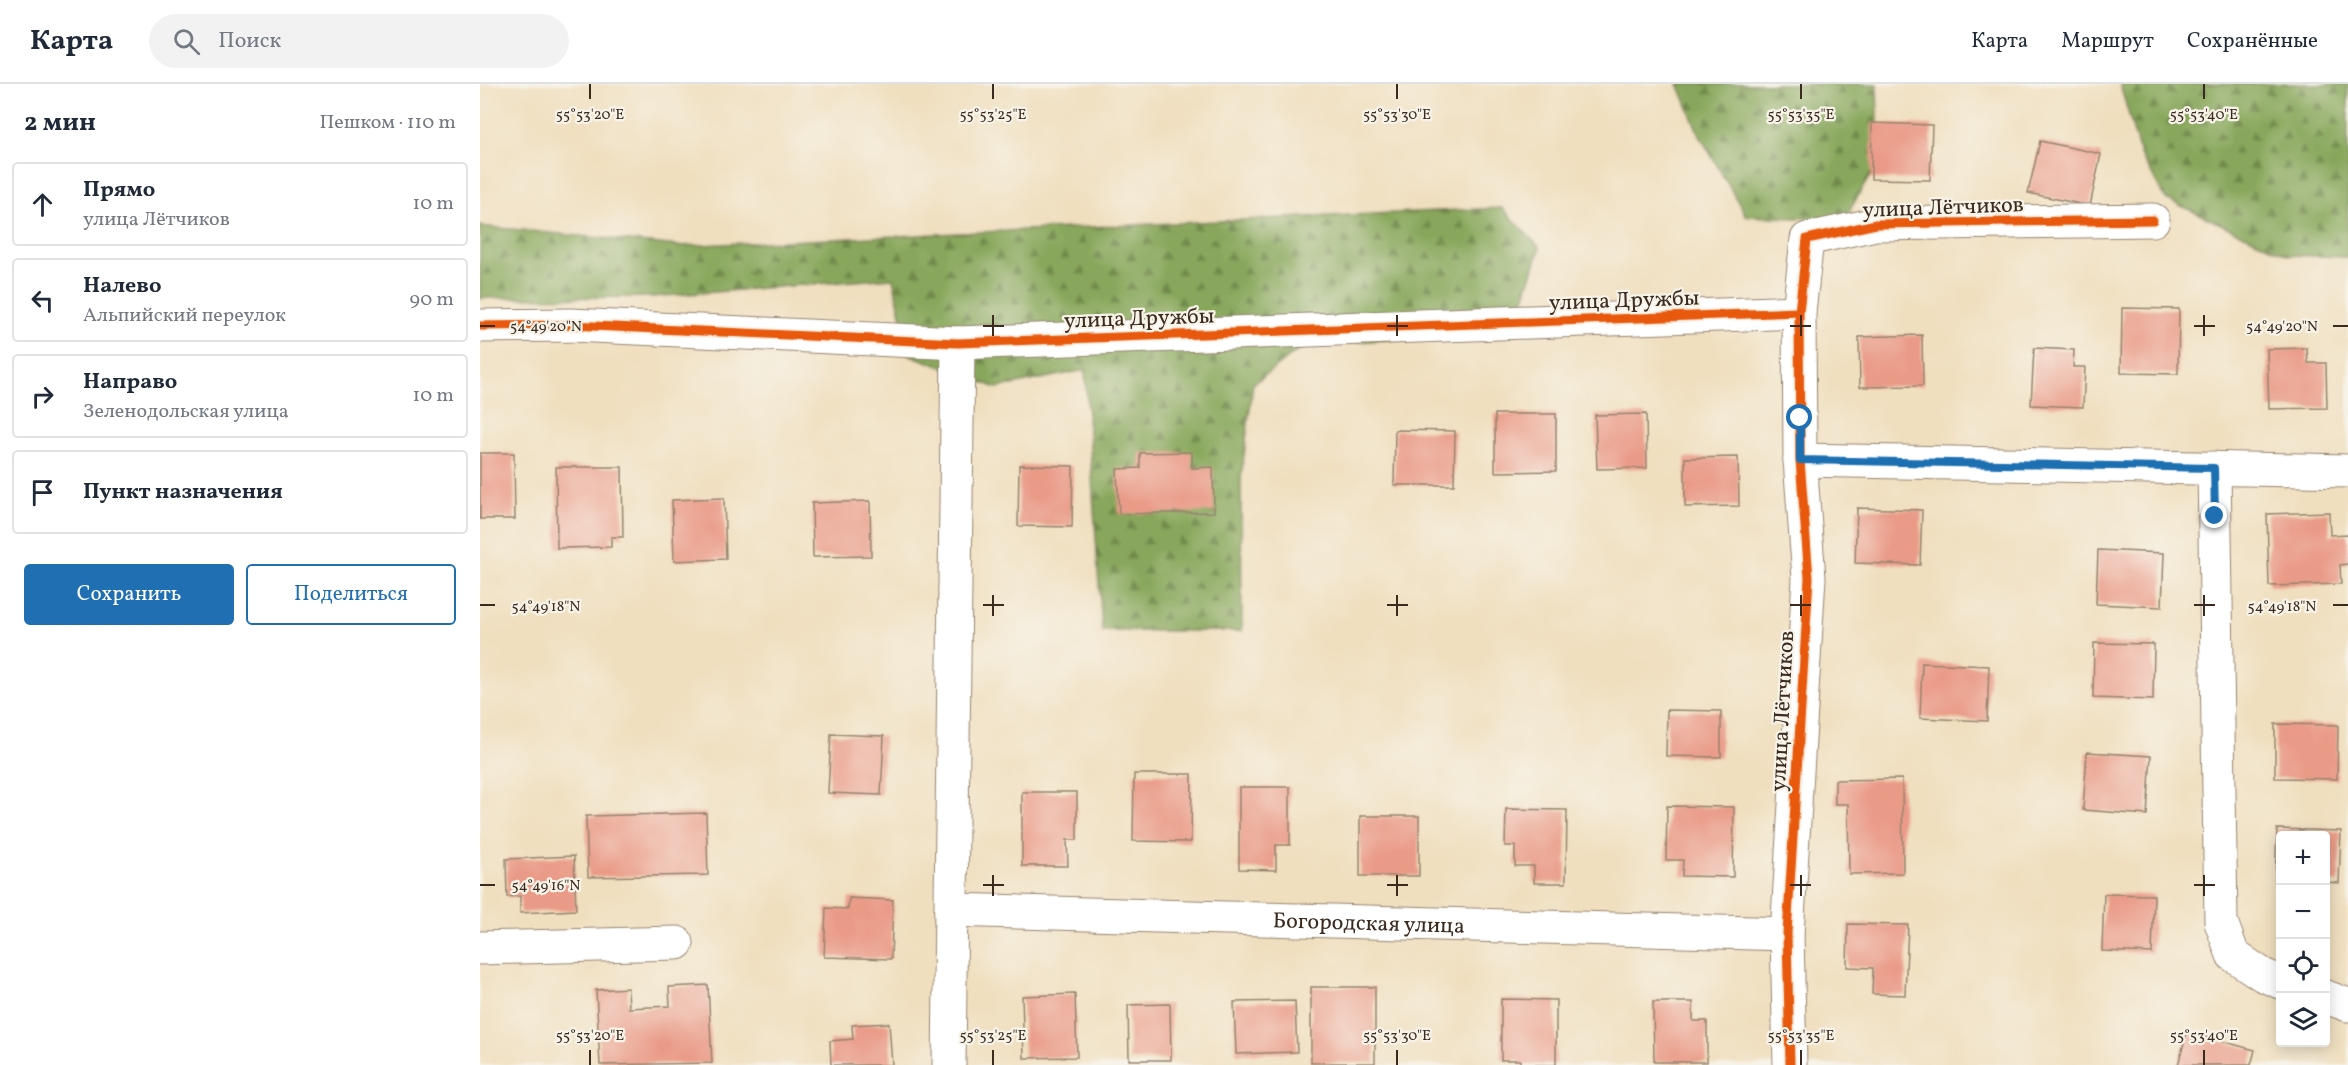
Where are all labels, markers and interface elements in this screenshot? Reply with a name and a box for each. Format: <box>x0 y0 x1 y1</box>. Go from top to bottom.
search box <box>149 14 569 68</box>
text: Карта <box>30 22 113 61</box>
icon: search <box>170 25 203 58</box>
text: Поиск <box>218 26 281 57</box>
text: Карта <box>1971 27 2028 56</box>
text: Маршрут <box>2061 27 2154 56</box>
text: Сохранённые <box>2187 27 2318 56</box>
text: 2 мин <box>24 105 96 141</box>
text: 55°53'20"E <box>556 105 624 126</box>
text: 55°53'25"E <box>959 105 1027 126</box>
text: 55°53'30"E <box>1363 105 1431 126</box>
text: 55°53'35"E <box>1768 105 1835 126</box>
text: 55°53'40"E <box>2170 105 2238 126</box>
text: Пешком · 110 m <box>320 109 456 137</box>
text: Прямо <box>83 175 155 206</box>
icon: ahead <box>26 188 59 221</box>
text: 10 m <box>413 190 454 218</box>
street label: улица Лётчиков <box>1862 190 2024 227</box>
text: улица Лётчиков <box>83 206 230 234</box>
text: Налево <box>83 271 162 302</box>
street label: улица Дружбы <box>1548 283 1700 320</box>
icon: left <box>26 284 59 317</box>
text: 90 m <box>410 286 454 314</box>
street label: улица Дружбы <box>1063 301 1215 338</box>
text: Альпийский переулок <box>83 302 286 330</box>
text: 54°49'20"N <box>510 317 582 338</box>
text: 54°49'20"N <box>2246 317 2318 338</box>
text: Направо <box>83 367 177 398</box>
icon: right <box>26 380 59 413</box>
text: 10 m <box>413 382 454 410</box>
text: Зеленодольская улица <box>83 398 289 426</box>
route start <box>1786 404 1812 430</box>
icon: arrive <box>26 476 59 509</box>
text: Пункт назначения <box>83 477 283 508</box>
route end <box>2201 502 2227 528</box>
button: Сохранить <box>24 564 234 625</box>
button: Поделиться <box>246 564 456 625</box>
text: 54°49'18"N <box>512 597 580 618</box>
text: 54°49'18"N <box>2248 597 2316 618</box>
street label: улица Лётчиков <box>1764 630 1803 793</box>
map controls <box>2276 831 2330 1047</box>
button: + <box>2276 831 2330 885</box>
text: 54°49'16"N <box>512 876 580 897</box>
button: − <box>2276 885 2330 939</box>
street label: Богородская улица <box>1272 906 1465 943</box>
button: locate <box>2276 939 2330 993</box>
button: layers <box>2276 993 2330 1047</box>
text: 55°53'20"E <box>556 1026 624 1047</box>
text: 55°53'25"E <box>959 1026 1027 1047</box>
text: 55°53'30"E <box>1363 1026 1431 1047</box>
text: 55°53'35"E <box>1768 1026 1835 1047</box>
text: 55°53'40"E <box>2170 1026 2238 1047</box>

